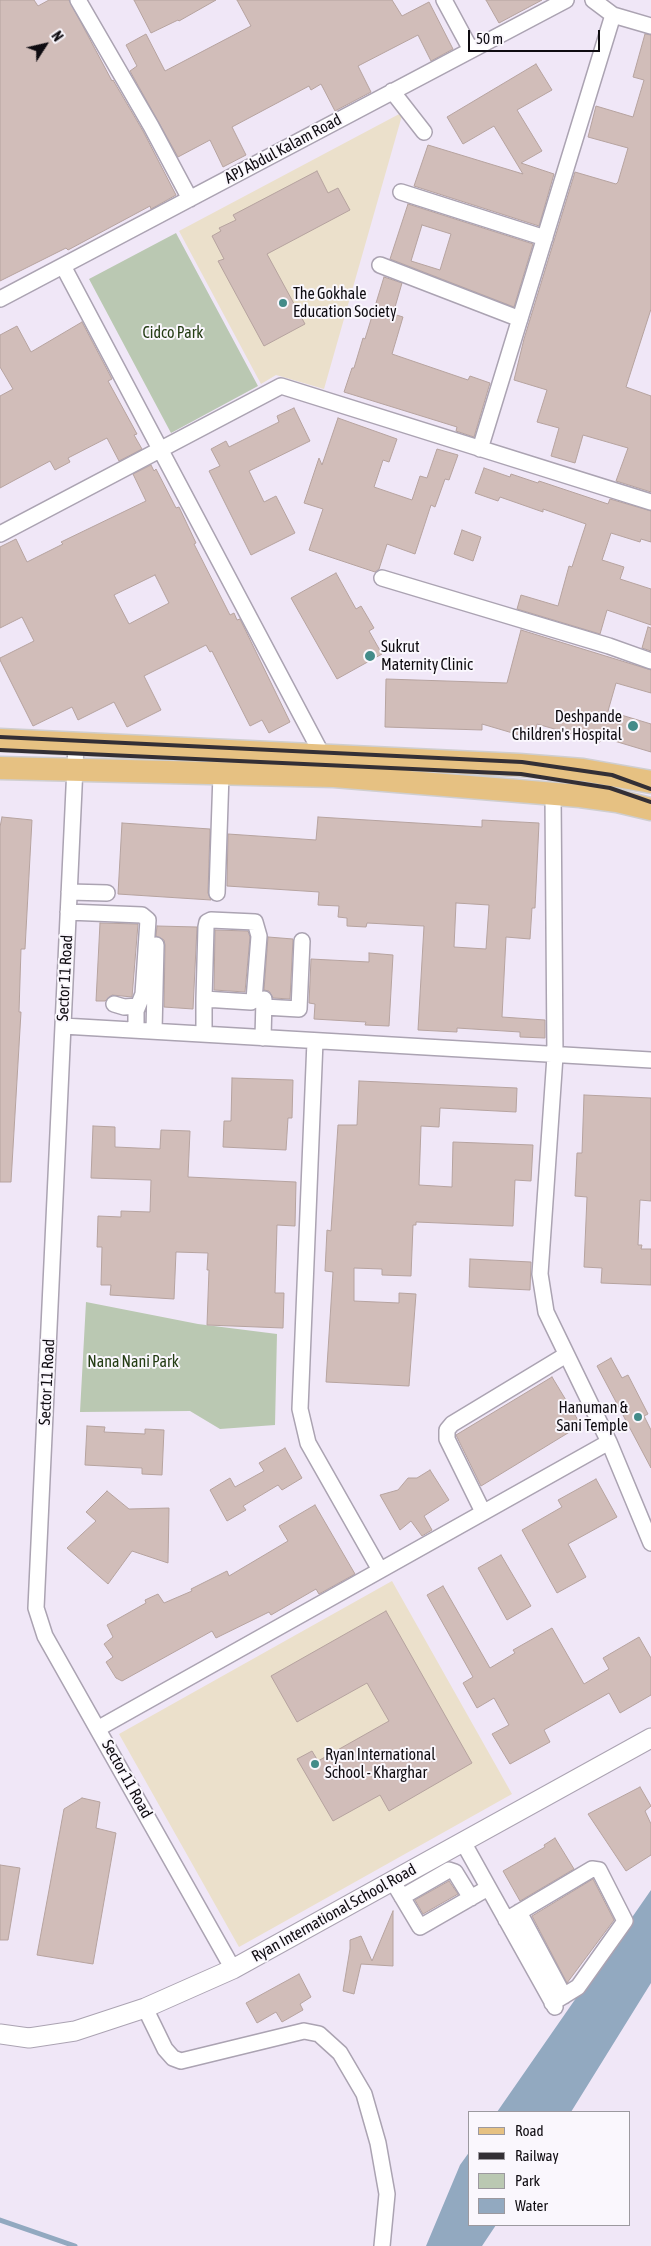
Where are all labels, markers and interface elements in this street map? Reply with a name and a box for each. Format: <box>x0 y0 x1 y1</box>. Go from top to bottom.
north arrow <box>20 20 70 70</box>
scale bar <box>471 20 604 52</box>
text: N <box>48 28 66 44</box>
text: 50 m <box>476 30 503 47</box>
street label: APJ Abdul Kalam Road <box>221 110 345 188</box>
place label: The Gokhale Education Society <box>293 284 397 322</box>
marker: The Gokhale Education Society <box>277 297 289 309</box>
park label: Cidco Park <box>143 323 203 343</box>
place label: Sukrut Maternity Clinic <box>381 637 473 675</box>
marker: Sukrut Maternity Clinic <box>363 649 377 663</box>
place label: Deshpande Children's Hospital <box>512 707 622 745</box>
marker: Deshpande Children's Hospital <box>626 719 640 733</box>
street label: Sector 11 Road <box>53 934 77 1022</box>
street label: Sector 11 Road <box>35 1338 59 1426</box>
park label: Nana Nani Park <box>87 1352 179 1372</box>
place label: Hanuman & Sani Temple <box>556 1398 628 1436</box>
marker: Hanuman & Sani Temple <box>632 1411 644 1423</box>
street label: Sector 11 Road <box>98 1737 156 1821</box>
place label: Ryan International School - Kharghar <box>325 1745 436 1783</box>
marker: Ryan International School - Kharghar <box>309 1758 321 1770</box>
street label: Ryan International School Road <box>248 1860 420 1966</box>
legend <box>468 2111 631 2226</box>
text: Road <box>515 2122 544 2139</box>
text: Railway <box>515 2147 559 2164</box>
text: Park <box>515 2172 540 2189</box>
text: Water <box>515 2197 548 2214</box>

